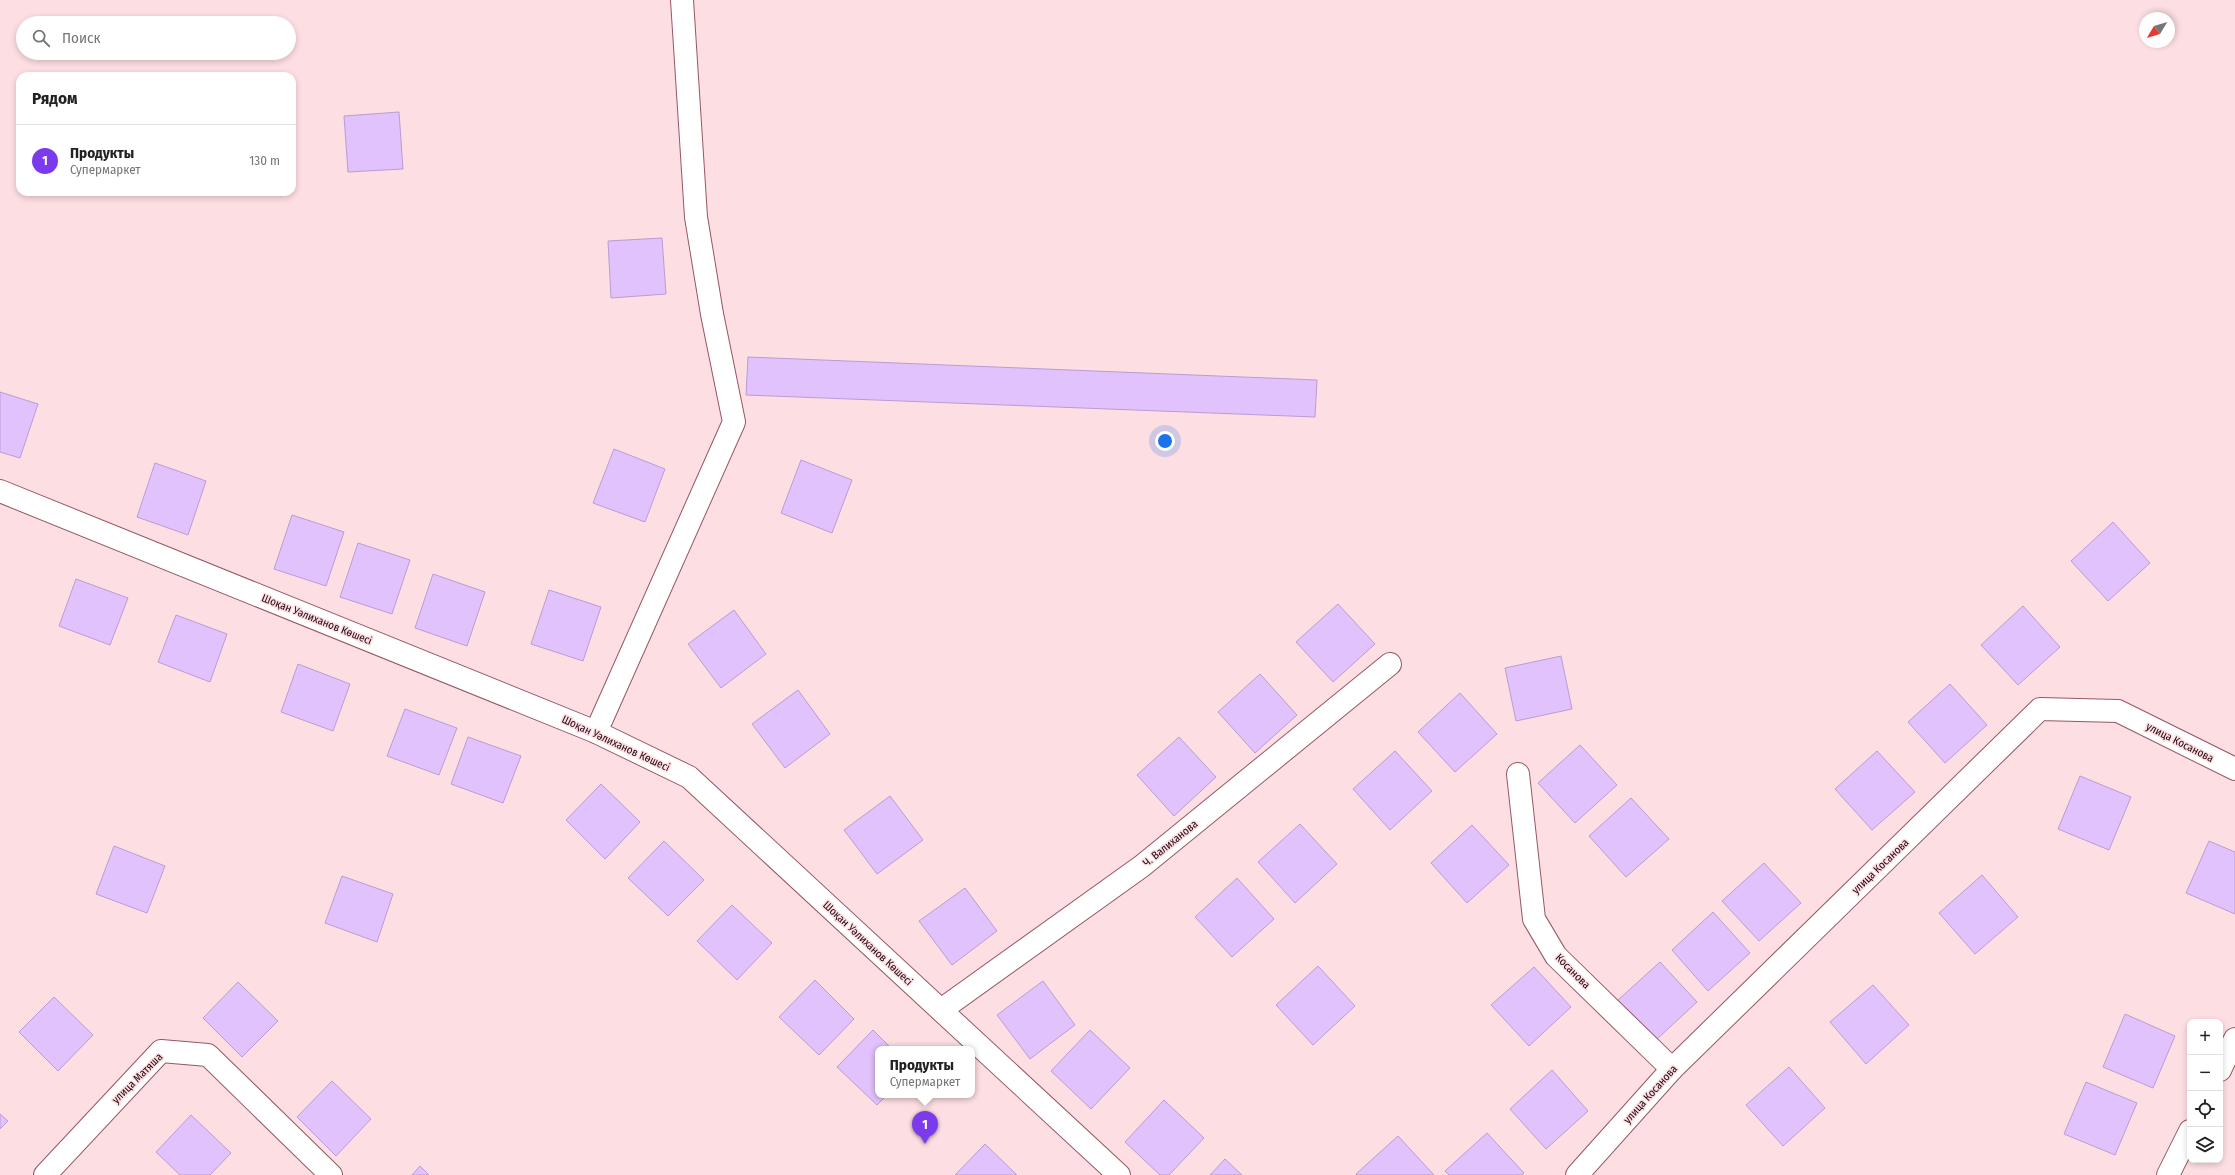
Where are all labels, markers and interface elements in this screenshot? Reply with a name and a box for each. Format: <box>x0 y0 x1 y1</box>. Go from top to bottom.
north arrow <box>2139 12 2175 48</box>
search box <box>16 16 296 60</box>
icon: search <box>30 27 52 49</box>
text: Поиск <box>62 29 100 47</box>
text: Рядом <box>32 88 77 109</box>
text: Продукты <box>70 144 134 162</box>
text: 1 <box>42 153 48 168</box>
text: 130 m <box>249 153 280 168</box>
text: Супермаркет <box>70 162 141 177</box>
your location <box>1155 431 1175 451</box>
street label: Шоқан Уәлиханов Көшесі <box>260 591 374 648</box>
street label: Шоқан Уәлиханов Көшесі <box>560 713 672 774</box>
street label: улица Косанова <box>2144 720 2216 765</box>
street label: Ч. Валиханова <box>1140 817 1200 869</box>
street label: улица Косанова <box>1849 836 1912 897</box>
street label: Шоқан Уәлиханов Көшесі <box>820 898 915 988</box>
street label: Косанова <box>1553 951 1593 991</box>
map controls <box>2187 1019 2223 1163</box>
button: + <box>2187 1019 2223 1055</box>
popup <box>875 1046 975 1098</box>
street label: улица Матяша <box>109 1050 165 1106</box>
button: − <box>2187 1055 2223 1091</box>
text: Продукты <box>890 1056 954 1074</box>
street label: улица Косанова <box>1621 1062 1680 1126</box>
text: Супермаркет <box>890 1074 960 1089</box>
button: locate <box>2187 1091 2223 1127</box>
pin: 1 <box>912 1111 938 1144</box>
button: layers <box>2187 1127 2223 1163</box>

